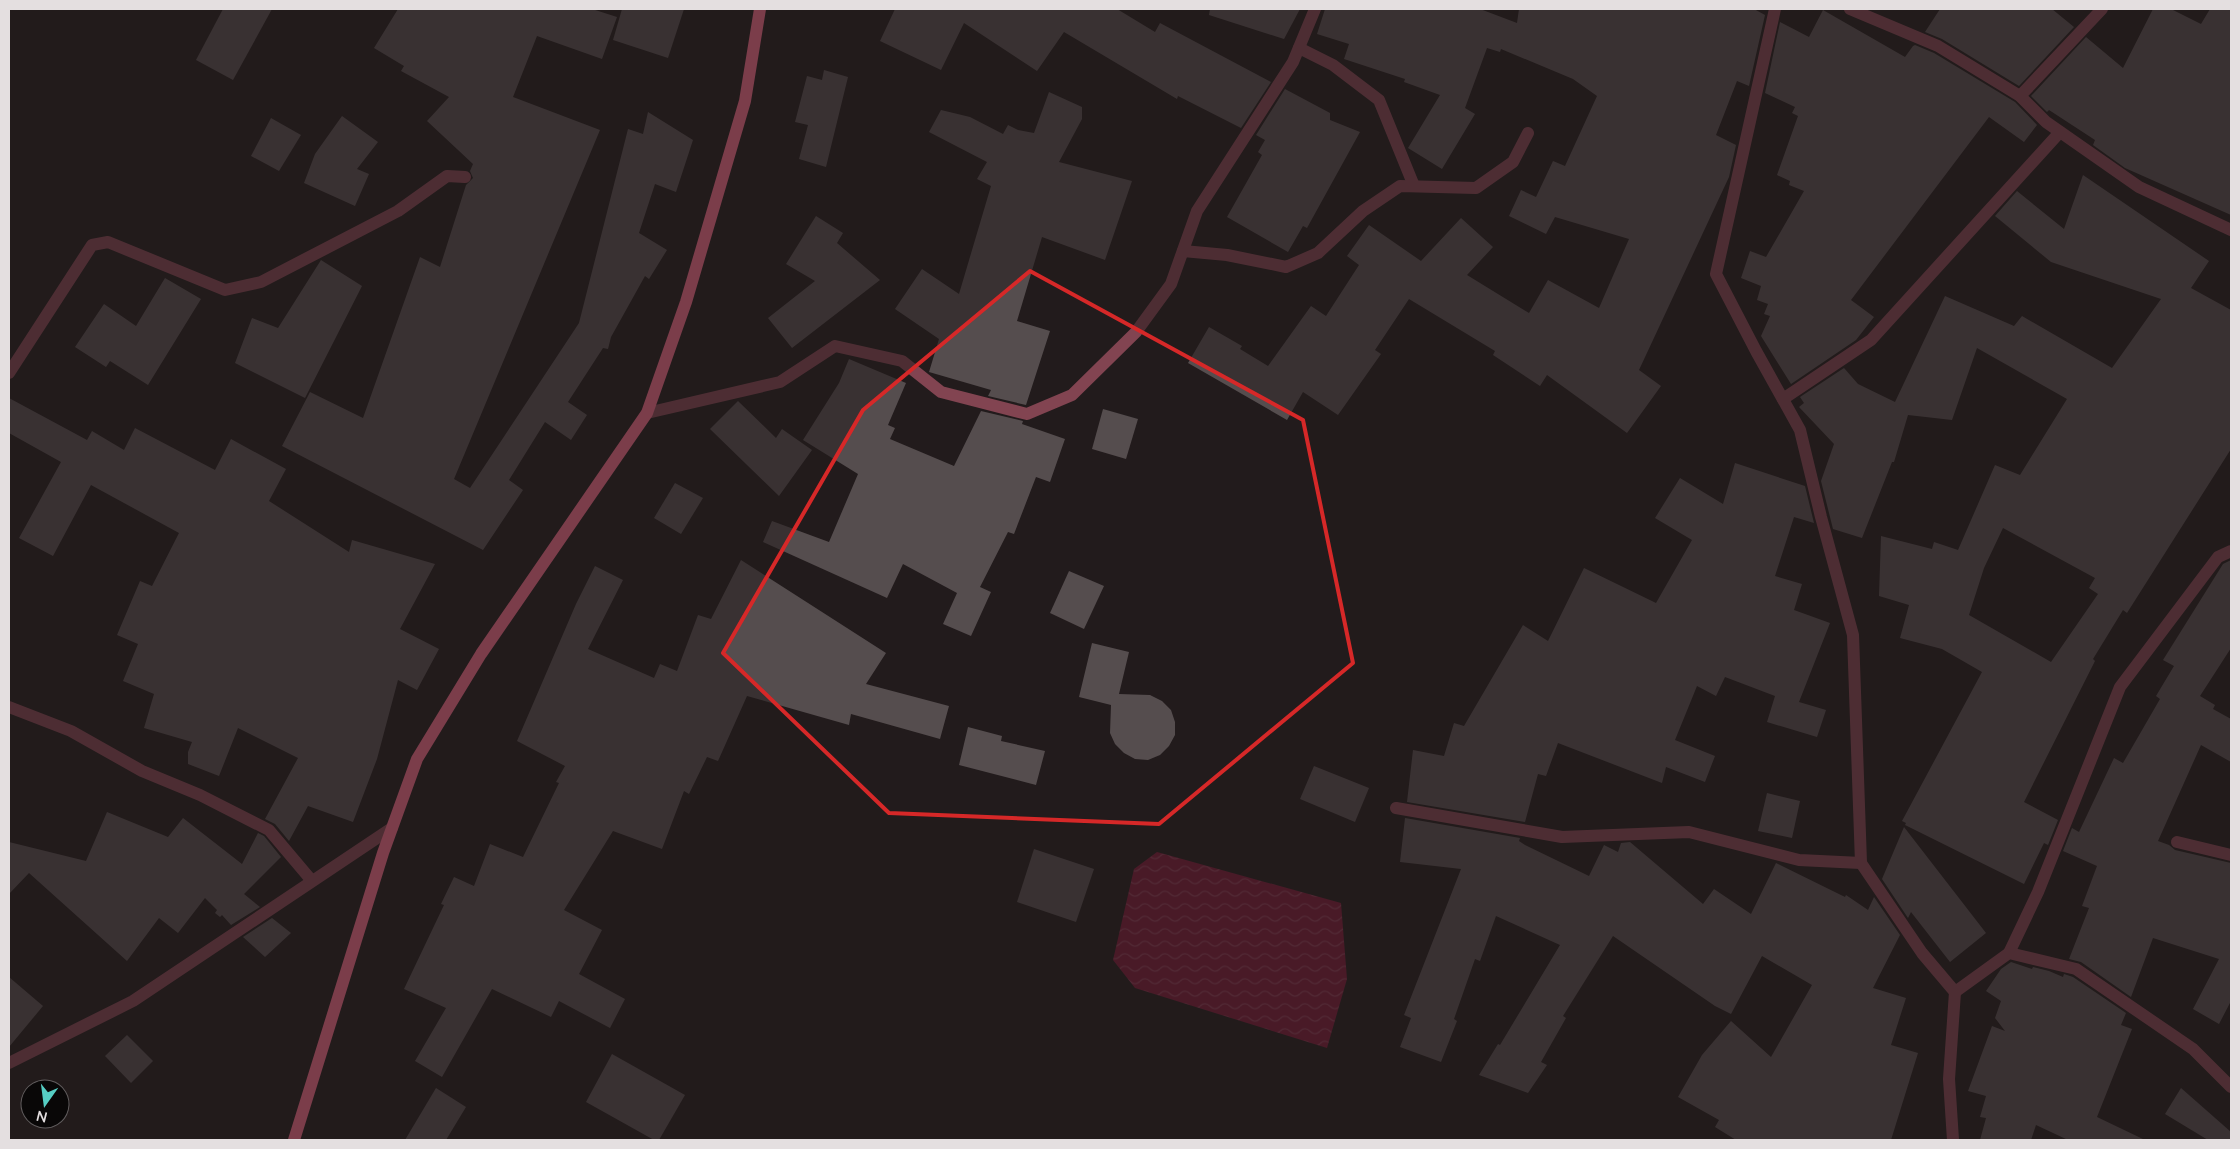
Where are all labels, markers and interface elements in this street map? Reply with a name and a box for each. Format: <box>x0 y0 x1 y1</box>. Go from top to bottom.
north arrow <box>20 1079 70 1129</box>
text: N <box>34 1108 49 1127</box>

